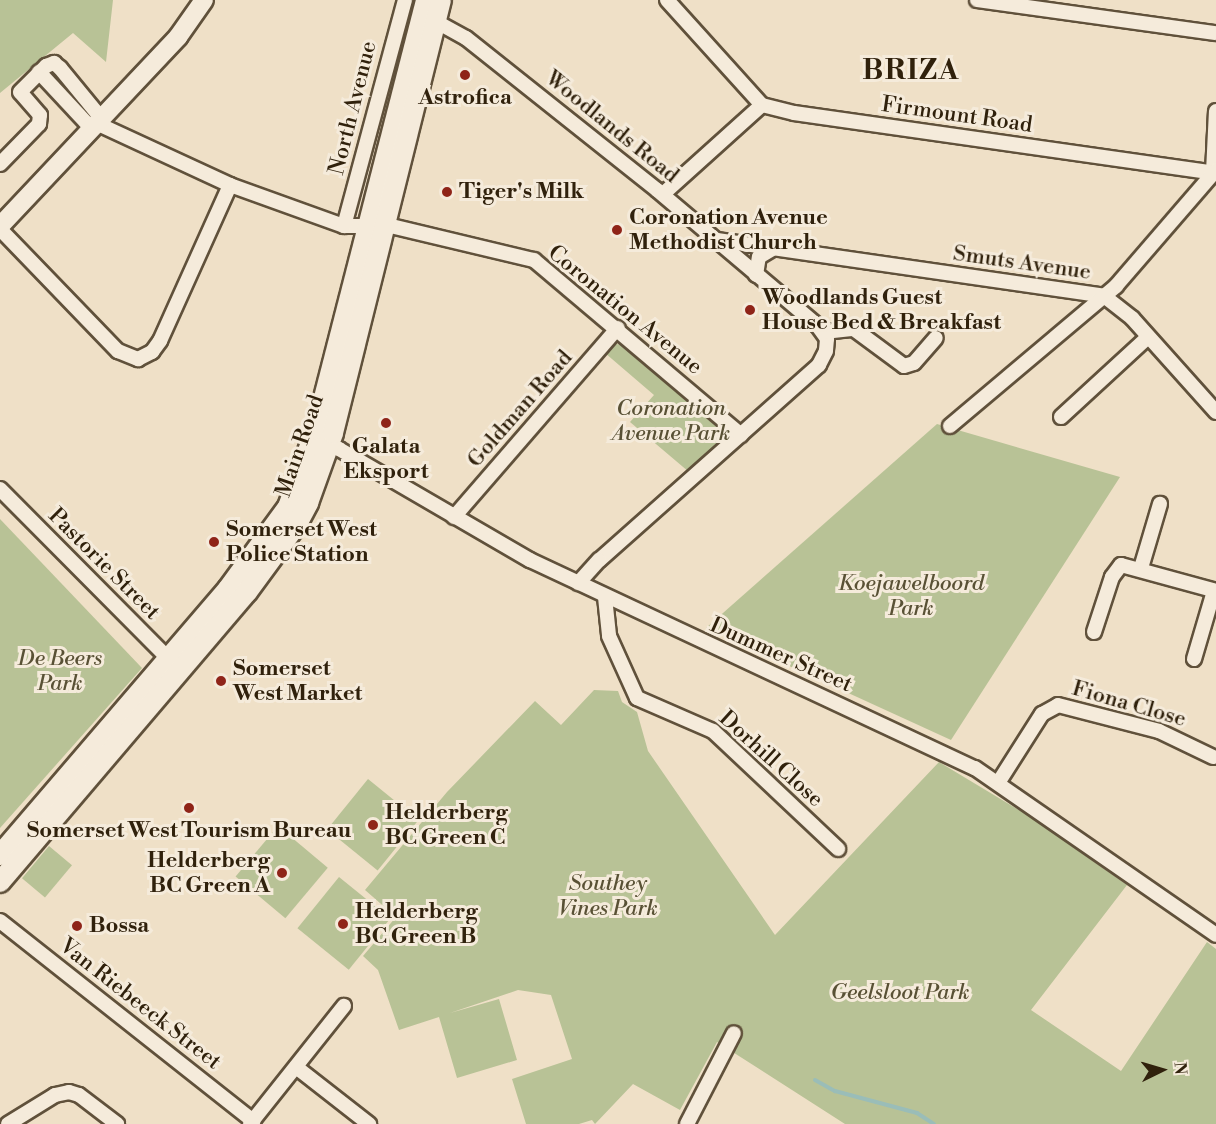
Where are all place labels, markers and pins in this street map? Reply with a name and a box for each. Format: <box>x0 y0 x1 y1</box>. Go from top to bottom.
marker: Astrofica <box>458 68 472 82</box>
place label: Astrofica <box>418 85 512 111</box>
place label: Tiger's Milk <box>459 179 584 205</box>
marker: Tiger's Milk <box>440 185 454 199</box>
place label: Coronation Avenue Methodist Church <box>629 204 828 255</box>
marker: Coronation Avenue Methodist Church <box>610 223 624 237</box>
place label: Woodlands Guest House Bed & Breakfast <box>762 284 1001 336</box>
marker: Woodlands Guest House Bed & Breakfast <box>743 303 757 317</box>
marker: Galata Eksport <box>379 416 393 430</box>
place label: Galata Eksport <box>343 433 429 484</box>
place label: Somerset West Police Station <box>226 516 377 568</box>
marker: Somerset West Police Station <box>207 535 221 549</box>
place label: Somerset West Market <box>233 655 362 706</box>
marker: Somerset West Market <box>214 674 228 688</box>
place label: Helderberg BC Green C <box>385 799 508 850</box>
marker: Somerset West Tourism Bureau <box>182 801 196 815</box>
place label: Somerset West Tourism Bureau <box>27 818 351 844</box>
marker: Helderberg BC Green C <box>366 818 380 832</box>
place label: Helderberg BC Green A <box>147 847 270 898</box>
marker: Helderberg BC Green A <box>275 866 289 880</box>
place label: Helderberg BC Green B <box>355 898 478 950</box>
place label: Bossa <box>89 913 149 939</box>
marker: Helderberg BC Green B <box>336 917 350 931</box>
marker: Bossa <box>70 919 84 933</box>

